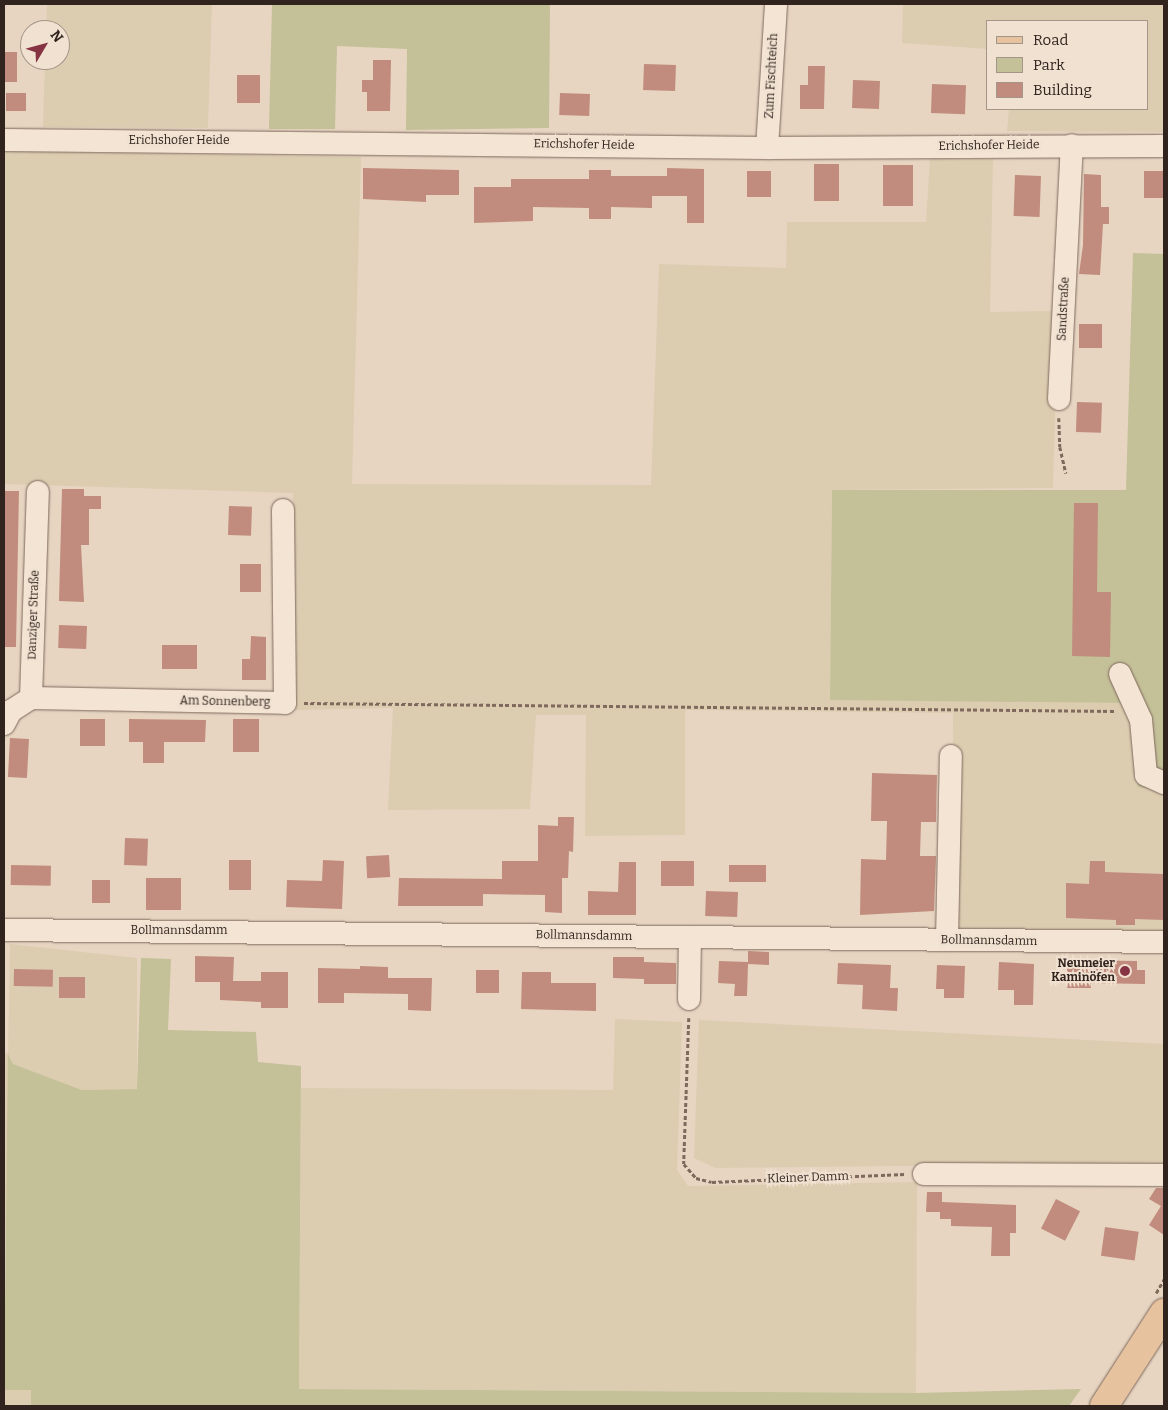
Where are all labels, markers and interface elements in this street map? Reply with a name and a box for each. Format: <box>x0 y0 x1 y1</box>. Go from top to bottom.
north arrow <box>20 20 70 70</box>
legend <box>986 20 1148 110</box>
text: N <box>47 27 67 46</box>
text: Road <box>1033 31 1068 49</box>
street label: Zum Fischteich <box>763 33 781 119</box>
text: Park <box>1033 56 1065 74</box>
text: Building <box>1033 81 1092 99</box>
street label: Erichshofer Heide <box>128 134 230 148</box>
street label: Erichshofer Heide <box>533 137 635 153</box>
street label: Erichshofer Heide <box>938 138 1040 154</box>
street label: Sandstraße <box>1055 277 1073 341</box>
street label: Danziger Straße <box>25 570 43 660</box>
street label: Am Sonnenberg <box>180 694 270 710</box>
street label: Bollmannsdamm <box>131 924 227 938</box>
street label: Bollmannsdamm <box>535 928 633 944</box>
street label: Bollmannsdamm <box>940 933 1038 949</box>
place label: Neumeier Kaminöfen <box>1051 957 1115 985</box>
marker: Neumeier Kaminöfen <box>1119 965 1131 977</box>
street label: Kleiner Damm <box>767 1169 849 1187</box>

